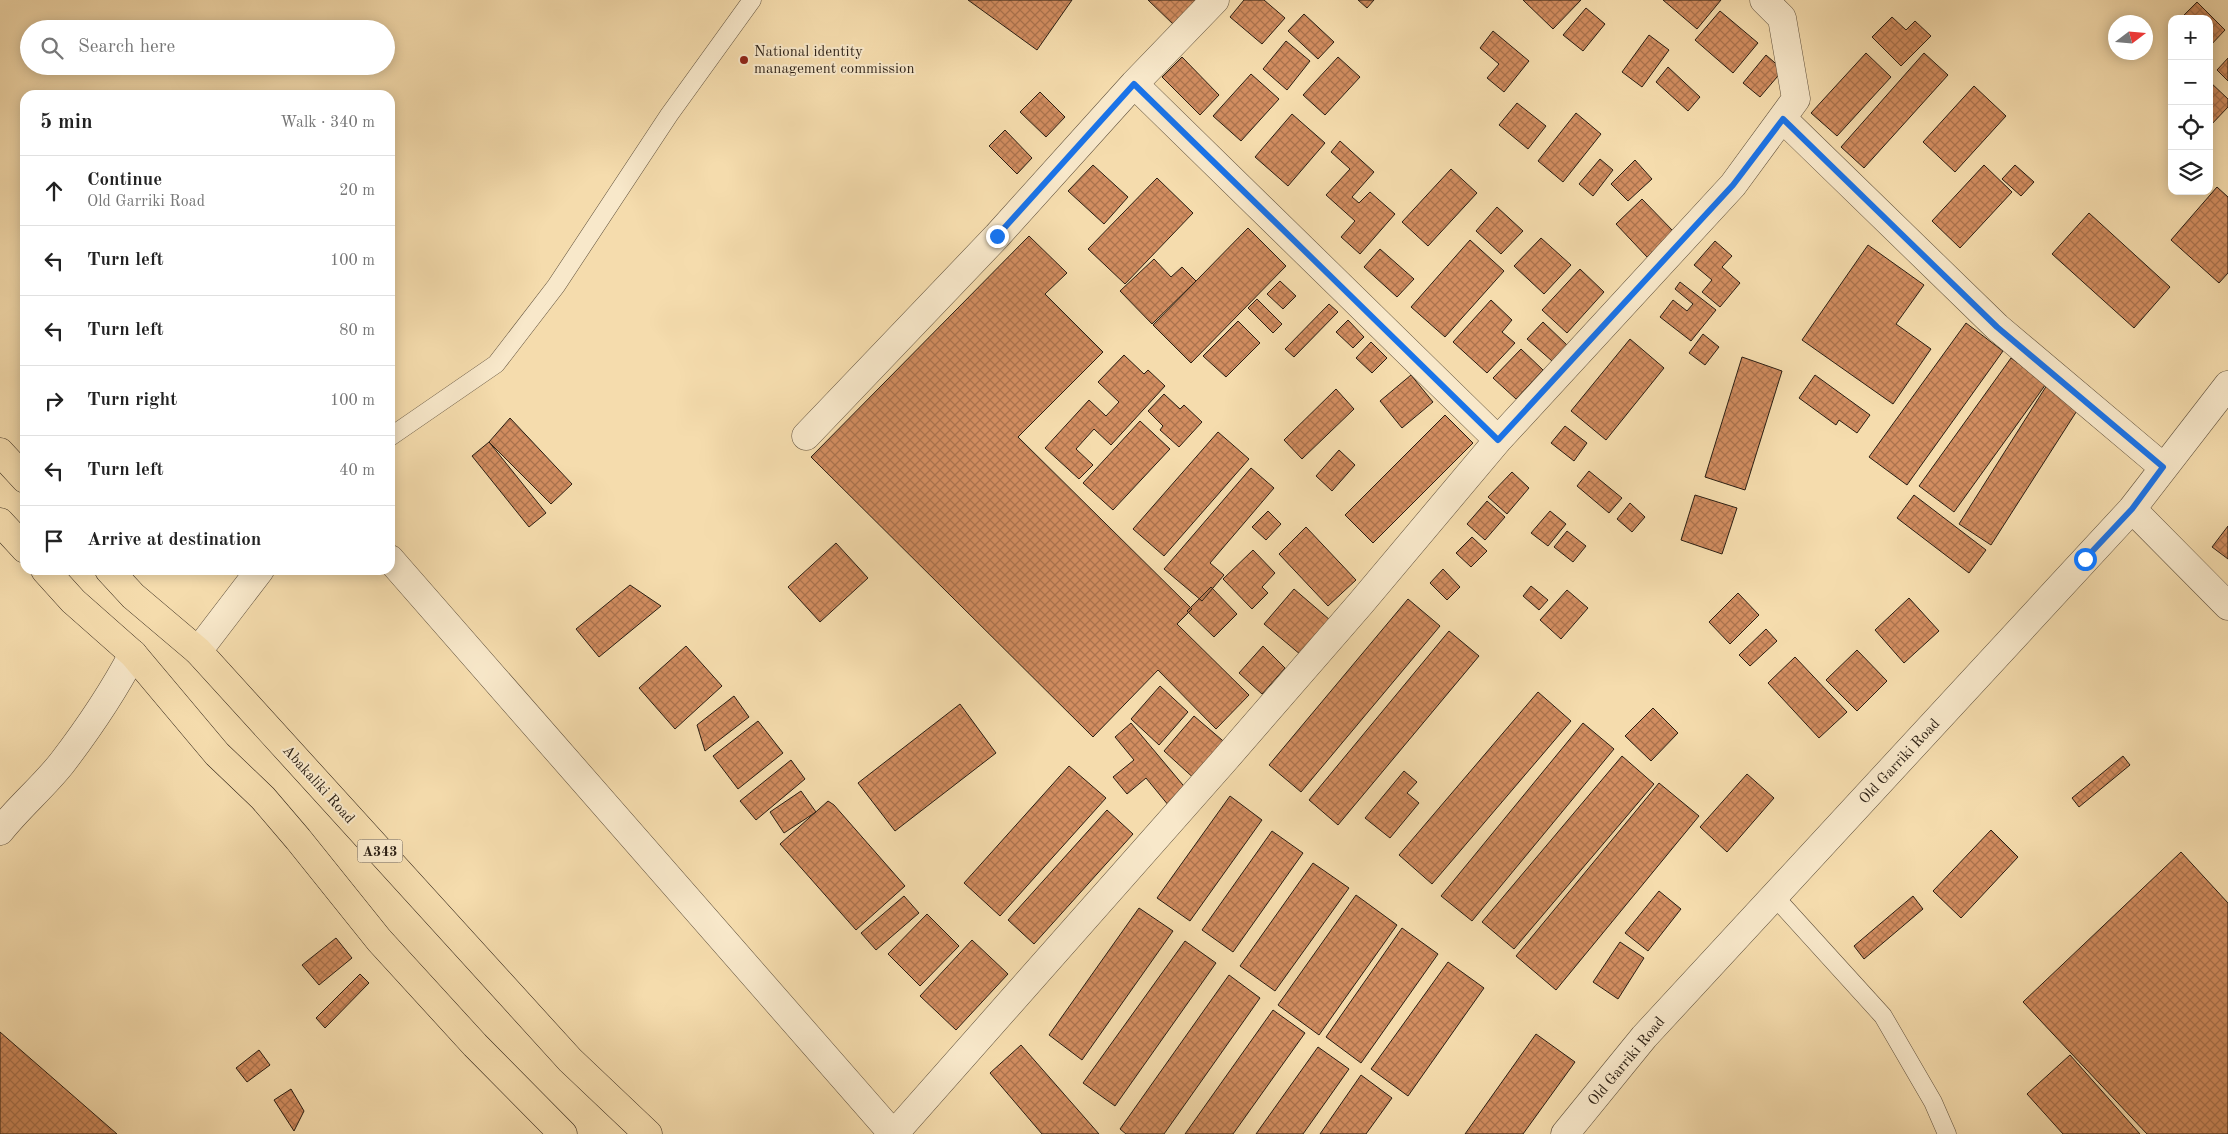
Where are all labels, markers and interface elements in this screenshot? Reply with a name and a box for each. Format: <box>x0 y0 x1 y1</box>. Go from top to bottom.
north arrow <box>2108 15 2153 60</box>
map controls <box>2168 15 2213 195</box>
button: + <box>2168 15 2213 60</box>
search box <box>20 20 395 75</box>
icon: search <box>38 34 66 62</box>
text: Search here <box>78 38 175 57</box>
place label: National identity management commission <box>754 45 915 77</box>
marker: National identity management commission <box>738 54 750 66</box>
button: − <box>2168 60 2213 105</box>
button: locate <box>2168 105 2213 150</box>
text: 5 min <box>40 112 93 133</box>
text: Walk · 340 m <box>280 115 375 131</box>
button: layers <box>2168 150 2213 195</box>
text: Continue <box>87 171 162 190</box>
icon: ahead <box>40 177 68 205</box>
text: 20 m <box>339 183 375 199</box>
text: Old Garriki Road <box>87 194 205 210</box>
route end <box>986 225 1009 248</box>
icon: left <box>40 247 68 275</box>
text: Turn left <box>87 251 164 270</box>
text: 100 m <box>330 253 375 269</box>
icon: left <box>40 317 68 345</box>
text: Turn left <box>87 321 164 340</box>
text: 80 m <box>339 323 375 339</box>
icon: right <box>40 387 68 415</box>
text: Turn right <box>87 391 177 410</box>
text: 100 m <box>330 393 375 409</box>
icon: left <box>40 457 68 485</box>
text: Turn left <box>87 461 164 480</box>
text: 40 m <box>339 463 375 479</box>
icon: arrive <box>40 527 68 555</box>
text: Arrive at destination <box>87 531 261 550</box>
route start <box>2074 548 2097 571</box>
street label: Old Garriki Road <box>1857 716 1943 808</box>
street label: Abakaliki Road <box>279 743 357 827</box>
road number: A343 <box>358 839 402 862</box>
street label: Old Garriki Road <box>1586 1015 1669 1109</box>

